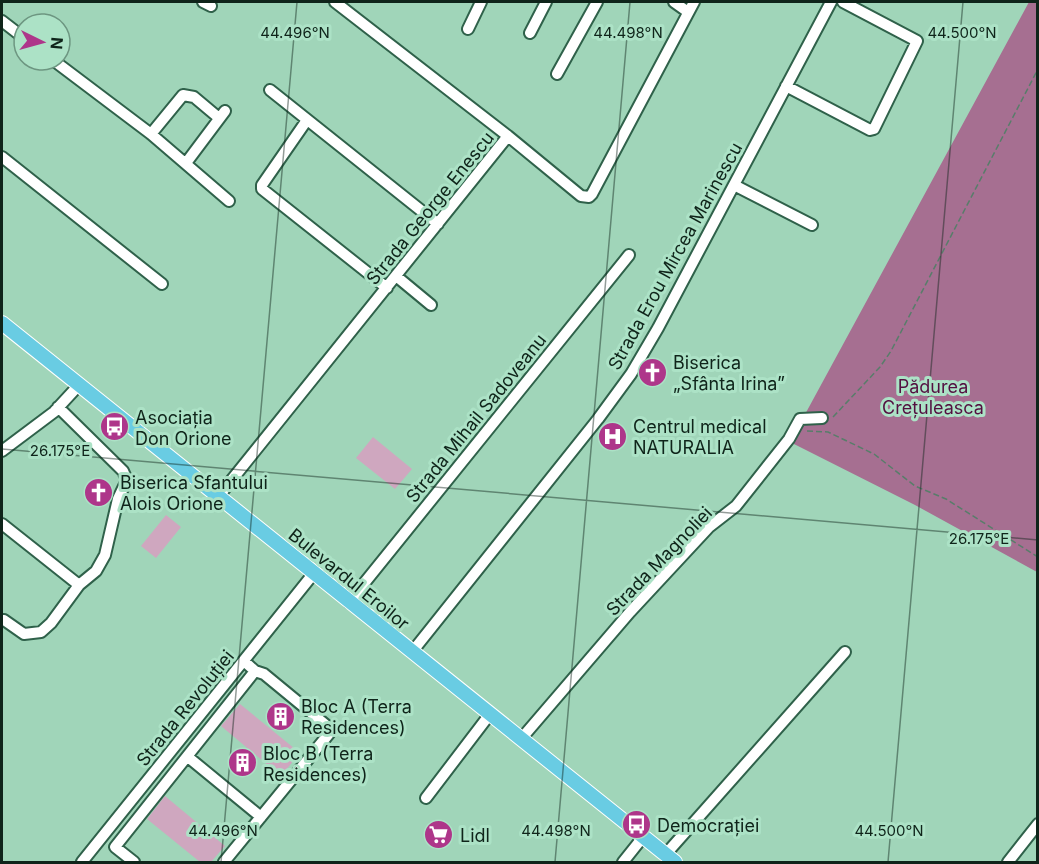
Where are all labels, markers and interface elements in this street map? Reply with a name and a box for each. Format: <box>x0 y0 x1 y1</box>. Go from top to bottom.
north arrow <box>12 12 72 72</box>
text: 44.496°N <box>260 23 330 42</box>
text: 44.498°N <box>593 23 663 42</box>
text: 44.500°N <box>927 23 997 42</box>
text: N <box>46 36 67 50</box>
street label: Strada George Enescu <box>362 127 498 289</box>
street label: Strada Erou Mircea Marinescu <box>604 139 746 373</box>
street label: Strada Mihail Sadoveanu <box>402 330 550 506</box>
place label: Biserica „Sfânta Irina” <box>673 352 785 394</box>
church icon: Biserica „Sfânta Irina” <box>636 356 668 388</box>
park label: Pădurea Crețuleasca <box>882 376 984 419</box>
place label: Asociația Don Orione <box>135 407 232 449</box>
bus stop icon: Asociația Don Orione <box>98 411 130 443</box>
place label: Centrul medical NATURALIA <box>633 416 767 458</box>
hospital icon: Centrul medical NATURALIA <box>596 420 628 452</box>
text: 26.175°E <box>30 441 90 460</box>
place label: Biserica Sfantului Alois Orione <box>120 472 268 514</box>
church icon: Biserica Sfantului Alois Orione <box>83 476 115 508</box>
street label: Strada Magnoliei <box>602 502 716 620</box>
street label: Bulevardul Eroilor <box>284 524 414 634</box>
text: 26.175°E <box>949 529 1009 548</box>
street label: Strada Revoluției <box>132 646 239 771</box>
place label: Bloc A (Terra Residences) <box>301 696 412 738</box>
building icon: Bloc A (Terra Residences) <box>264 700 296 732</box>
place label: Bloc B (Terra Residences) <box>263 743 373 785</box>
building icon: Bloc B (Terra Residences) <box>226 747 258 779</box>
bus stop icon: Democrației <box>620 809 652 841</box>
place label: Democrației <box>657 815 759 837</box>
supermarket icon: Lidl <box>423 819 455 851</box>
text: 44.496°N <box>188 821 258 840</box>
text: 44.498°N <box>521 821 591 840</box>
text: 44.500°N <box>854 821 924 840</box>
place label: Lidl <box>460 825 490 846</box>

